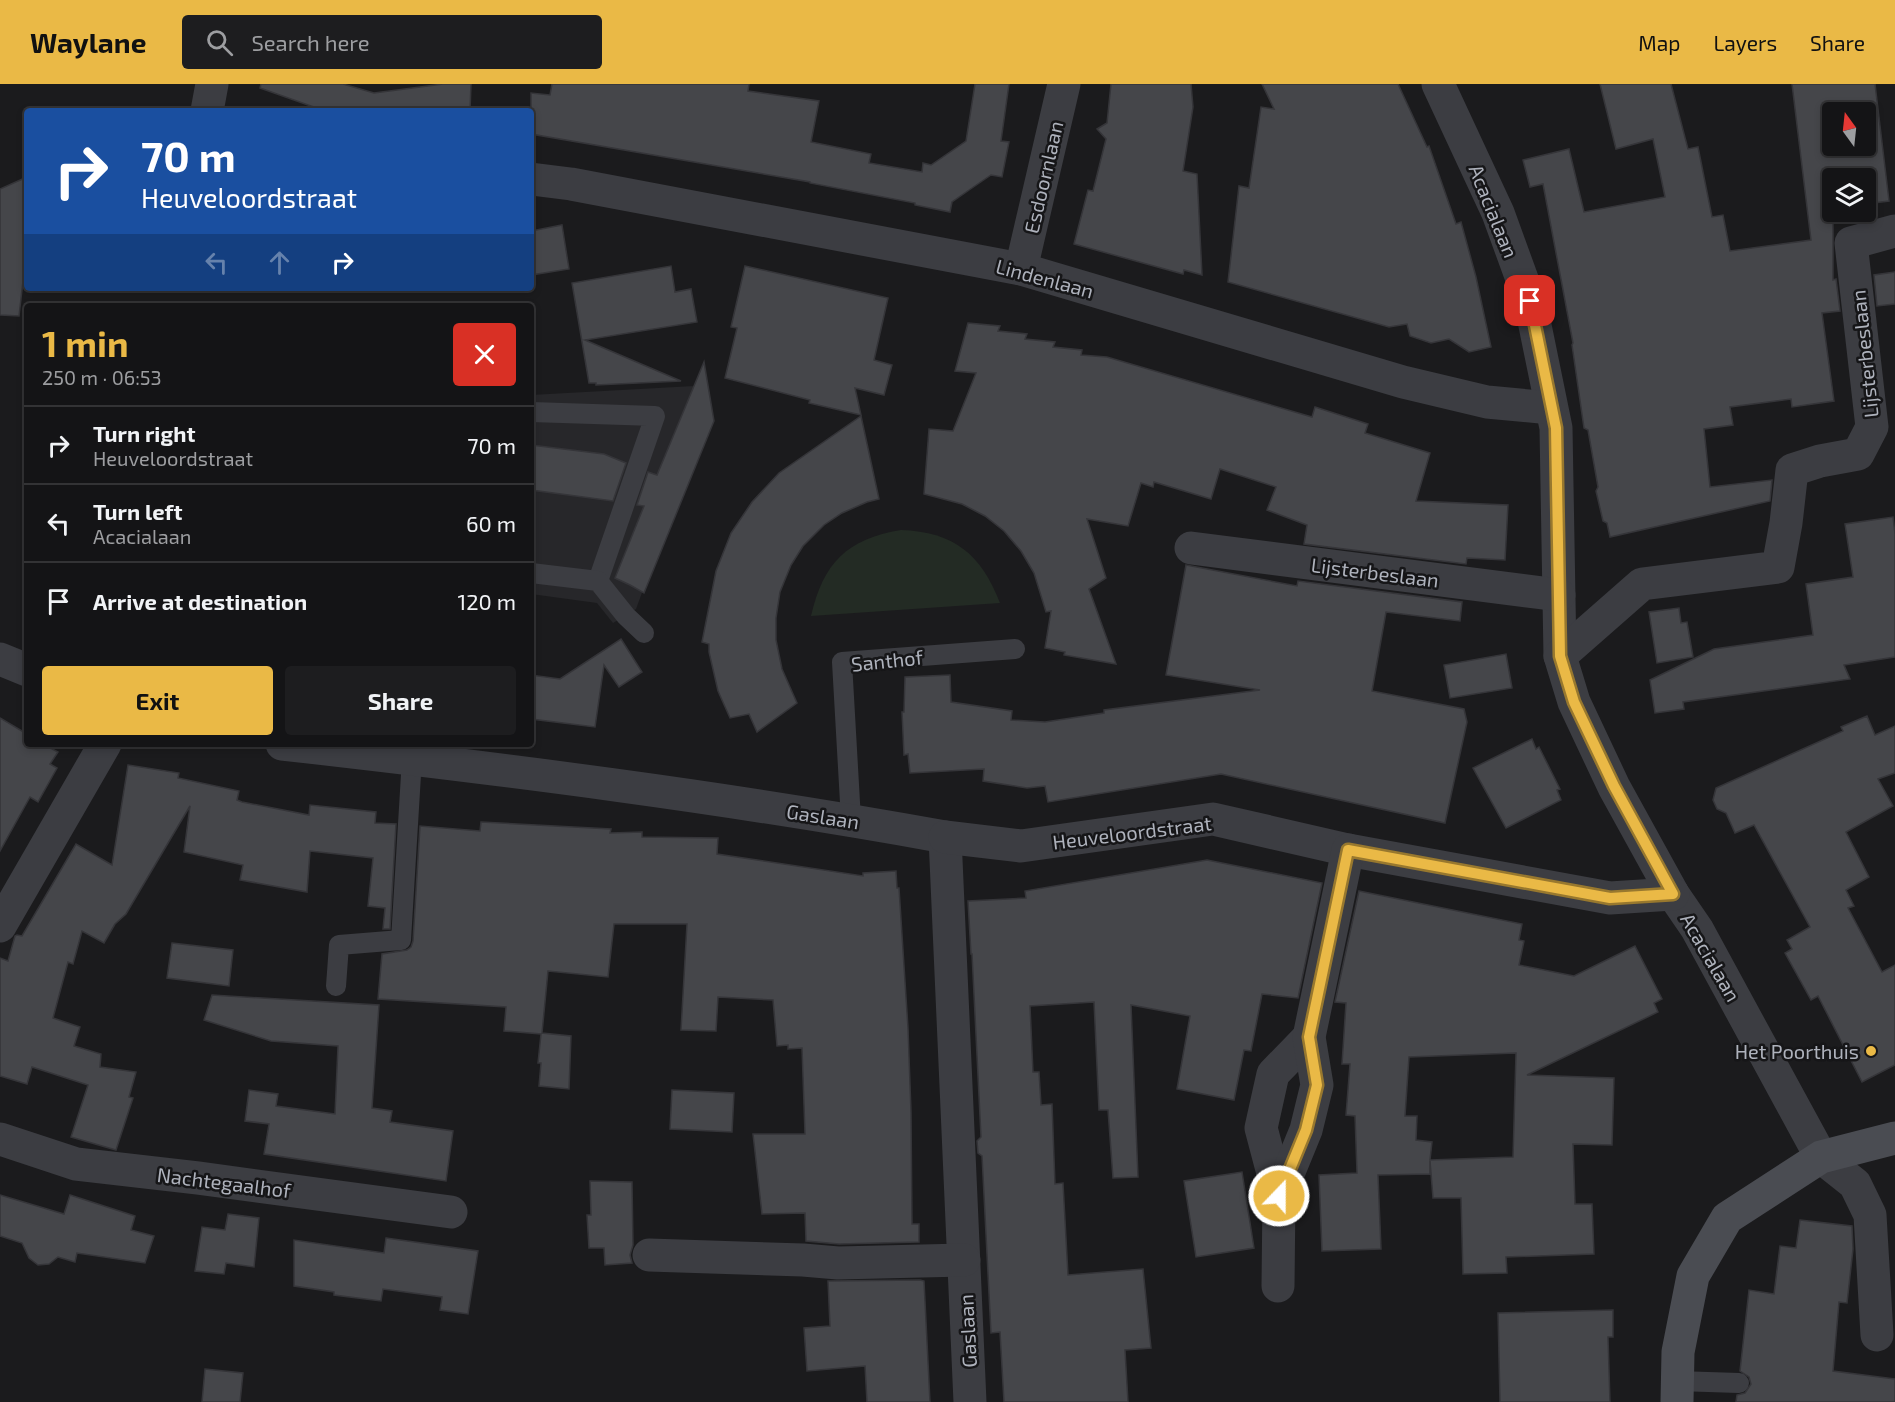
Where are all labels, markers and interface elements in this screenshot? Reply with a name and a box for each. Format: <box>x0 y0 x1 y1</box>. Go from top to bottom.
search box <box>182 15 602 69</box>
text: Waylane <box>30 25 146 59</box>
icon: search <box>203 26 236 59</box>
text: Search here <box>251 29 370 55</box>
text: Map <box>1638 30 1680 55</box>
text: Layers <box>1713 30 1777 55</box>
text: Share <box>1810 30 1865 55</box>
north arrow <box>1822 102 1876 156</box>
map controls <box>1822 102 1876 222</box>
street label: Esdoornlaan <box>1018 118 1068 236</box>
text: 70 m <box>141 130 236 180</box>
icon: right <box>42 132 120 210</box>
street label: Acacialaan <box>1464 161 1524 261</box>
button: layers <box>1822 168 1876 222</box>
text: Heuveloordstraat <box>141 181 357 213</box>
icon: left <box>200 246 233 279</box>
icon: ahead <box>263 246 296 279</box>
icon: right <box>326 246 359 279</box>
street label: Lindenlaan <box>993 253 1097 303</box>
pin <box>1504 275 1555 326</box>
icon: arrive <box>1513 284 1546 317</box>
street label: Lijsterbeslaan <box>1845 289 1883 419</box>
text: 1 min <box>42 321 129 364</box>
button: close <box>453 323 516 386</box>
text: 250 m · 06:53 <box>42 365 162 389</box>
text: Turn right <box>93 420 195 446</box>
icon: right <box>42 429 75 462</box>
text: 70 m <box>467 432 516 458</box>
text: Heuveloordstraat <box>93 446 253 470</box>
text: Turn left <box>93 498 182 524</box>
icon: left <box>42 507 75 540</box>
text: 60 m <box>466 510 516 536</box>
text: Acacialaan <box>93 524 191 548</box>
street label: Lijsterbeslaan <box>1310 552 1440 592</box>
icon: arrive <box>42 585 75 618</box>
text: Arrive at destination <box>93 588 307 614</box>
text: 120 m <box>457 588 516 614</box>
street label: Santhof <box>850 644 924 676</box>
button: Exit <box>42 666 273 735</box>
button: Share <box>285 666 516 735</box>
street label: Gaslaan <box>785 798 861 834</box>
street label: Heuveloordstraat <box>1051 810 1213 854</box>
street label: Acacialaan <box>1676 908 1746 1006</box>
place label: Het Poorthuis <box>1735 1039 1859 1063</box>
marker: Het Poorthuis <box>1864 1044 1878 1058</box>
street label: Nachtegaalhof <box>156 1162 293 1202</box>
position arrow <box>1247 1164 1311 1228</box>
street label: Gaslaan <box>953 1294 981 1368</box>

